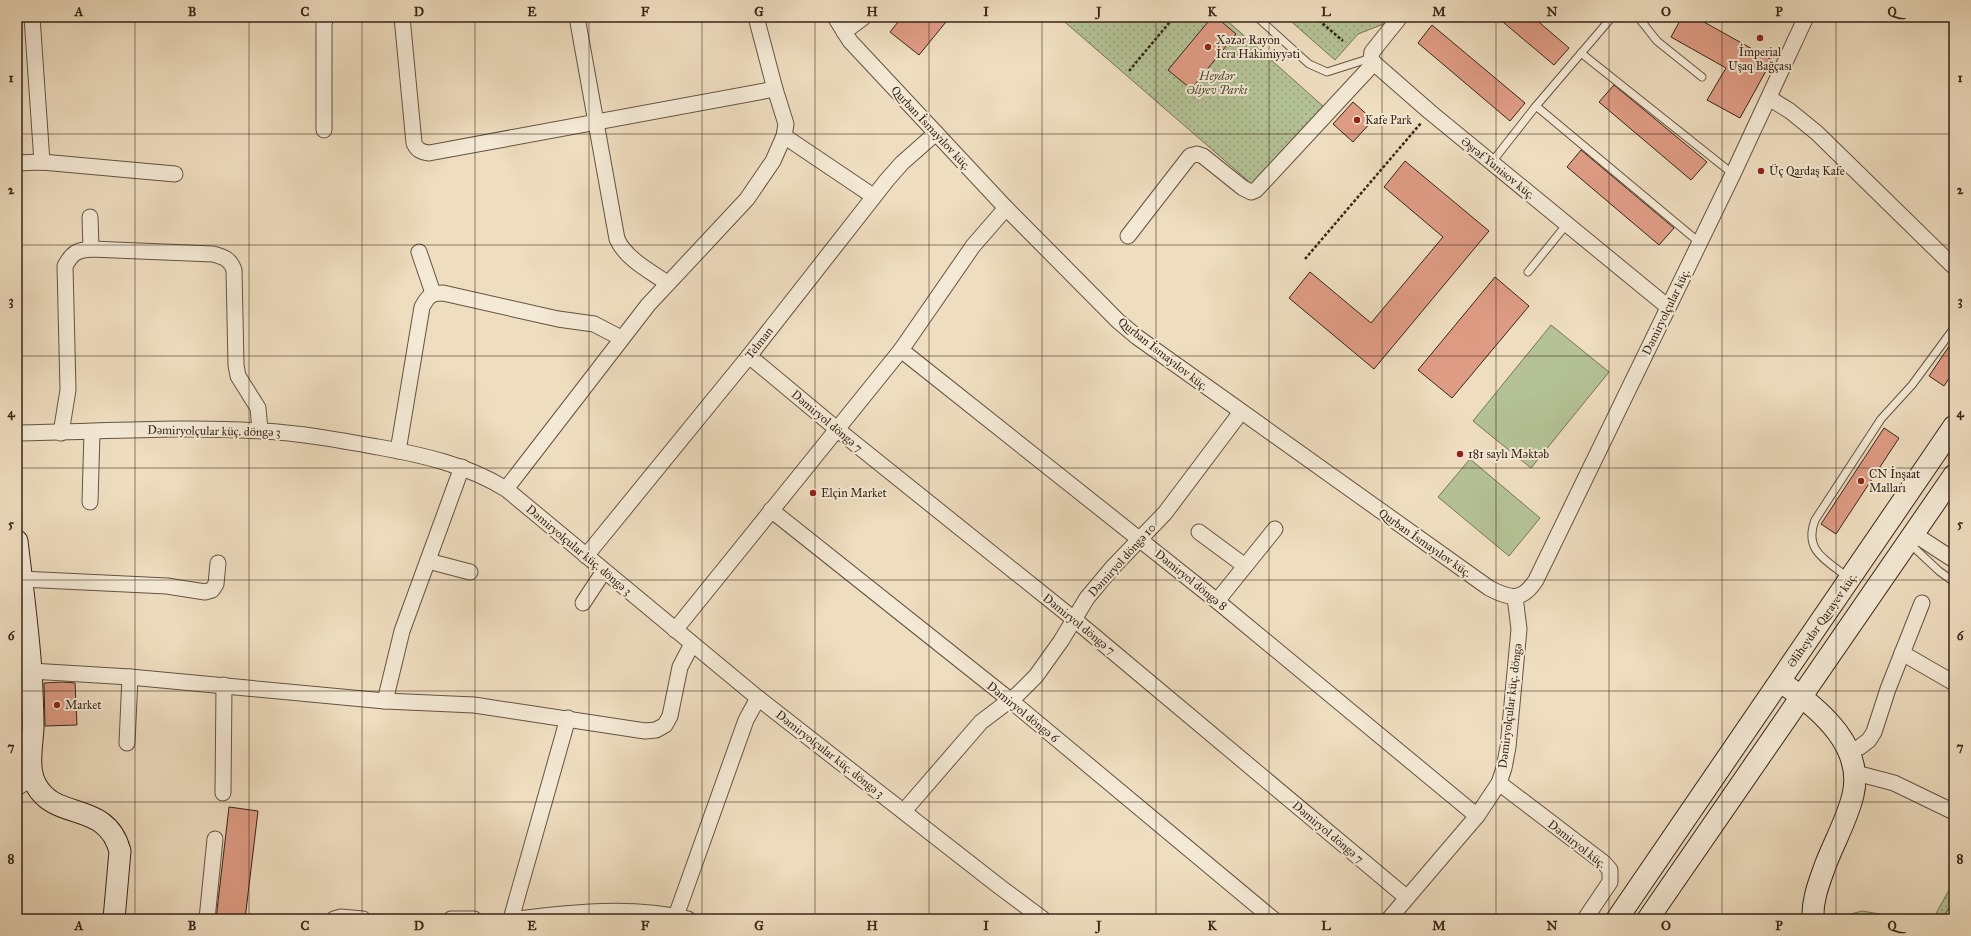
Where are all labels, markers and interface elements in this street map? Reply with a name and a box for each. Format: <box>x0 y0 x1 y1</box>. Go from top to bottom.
text: A <box>74 4 84 20</box>
text: B <box>188 4 197 20</box>
text: C <box>301 4 310 20</box>
text: D <box>414 4 424 20</box>
text: E <box>527 4 537 20</box>
text: F <box>641 4 650 20</box>
text: G <box>754 4 764 20</box>
text: H <box>866 4 878 20</box>
text: I <box>983 4 989 20</box>
text: J <box>1094 4 1102 20</box>
text: K <box>1207 4 1217 20</box>
text: L <box>1321 4 1331 20</box>
text: M <box>1432 4 1446 20</box>
text: N <box>1546 4 1558 20</box>
text: O <box>1661 4 1671 20</box>
text: P <box>1775 4 1783 20</box>
text: Q <box>1887 4 1906 20</box>
place label: Xəzər Rayon İcra Hakimiyyəti <box>1216 33 1301 61</box>
marker: İmperial Uşaq Bağçası <box>1755 33 1765 43</box>
marker: Xəzər Rayon İcra Hakimiyyəti <box>1203 42 1213 52</box>
place label: İmperial Uşaq Bağçası <box>1728 44 1793 74</box>
park label: Heydər Əliyev Parkı <box>1186 69 1248 97</box>
text: 1 <box>8 70 14 86</box>
text: 1 <box>1957 70 1963 86</box>
street label: Qurban İsmayılov küç. <box>888 82 974 173</box>
place label: Kafe Park <box>1365 113 1412 127</box>
marker: Kafe Park <box>1352 115 1362 125</box>
street label: Əşrəf Yunisov küç. <box>1458 134 1538 202</box>
place label: Üç Qardaş Kafe <box>1769 163 1845 178</box>
marker: Üç Qardaş Kafe <box>1756 166 1766 176</box>
text: 2 <box>8 182 15 198</box>
text: 2 <box>1957 182 1964 198</box>
street label: Dəmiryolçular küç. <box>1639 267 1693 357</box>
text: 3 <box>8 293 14 309</box>
text: 3 <box>1957 293 1963 309</box>
street label: Qurban İsmayılov küç. <box>1115 314 1211 393</box>
street label: Telman <box>742 324 776 362</box>
street label: Dəmiryol döngə 7 <box>788 387 865 456</box>
text: 4 <box>7 405 15 421</box>
text: 4 <box>1956 405 1964 421</box>
street label: Dəmiryolçular küç. döngə 3 <box>147 423 281 440</box>
place label: 181 saylı Məktəb <box>1468 447 1549 461</box>
marker: 181 saylı Məktəb <box>1455 449 1465 459</box>
place label: CN İnşaat Malları <box>1869 466 1921 495</box>
marker: CN İnşaat Malları <box>1856 476 1866 486</box>
place label: Elçin Market <box>821 486 888 500</box>
marker: Elçin Market <box>808 488 818 498</box>
street label: Dəmiryolçular küç. döngə 3 <box>523 502 635 599</box>
street label: Qurban İsmayılov küç. <box>1376 505 1475 580</box>
text: 5 <box>8 516 15 532</box>
text: 5 <box>1957 516 1964 532</box>
street label: Dəmiryol döngə 10 <box>1085 520 1159 600</box>
street label: Dəmiryol döngə 8 <box>1152 547 1230 614</box>
street label: Əliheydər Qarayev küç. <box>1784 570 1860 670</box>
street label: Dəmiryol döngə 7 <box>1040 591 1118 658</box>
text: 6 <box>8 628 16 644</box>
text: 6 <box>1957 628 1965 644</box>
street label: Dəmiryolçular küç. döngə <box>1495 643 1526 770</box>
street label: Dəmiryol döngə 6 <box>984 679 1062 747</box>
place label: Market <box>65 698 102 712</box>
marker: Market <box>52 700 62 710</box>
street label: Dəmiryolçular küç. döngə 3 <box>772 707 887 801</box>
text: 7 <box>8 739 15 755</box>
text: 7 <box>1957 739 1964 755</box>
street label: Dəmiryol döngə 7 <box>1289 798 1366 867</box>
street label: Dəmiryol küç. <box>1545 817 1609 871</box>
text: 8 <box>8 851 15 867</box>
text: 8 <box>1957 851 1964 867</box>
text: A <box>74 918 84 934</box>
text: B <box>188 918 197 934</box>
text: C <box>301 918 310 934</box>
text: D <box>414 918 424 934</box>
text: E <box>527 918 537 934</box>
text: F <box>641 918 650 934</box>
text: G <box>754 918 764 934</box>
text: H <box>866 918 878 934</box>
text: I <box>983 918 989 934</box>
text: J <box>1094 918 1102 934</box>
text: K <box>1207 918 1217 934</box>
text: L <box>1321 918 1331 934</box>
text: M <box>1432 918 1446 934</box>
text: N <box>1546 918 1558 934</box>
text: O <box>1661 918 1671 934</box>
text: P <box>1775 918 1783 934</box>
text: Q <box>1887 918 1906 934</box>

